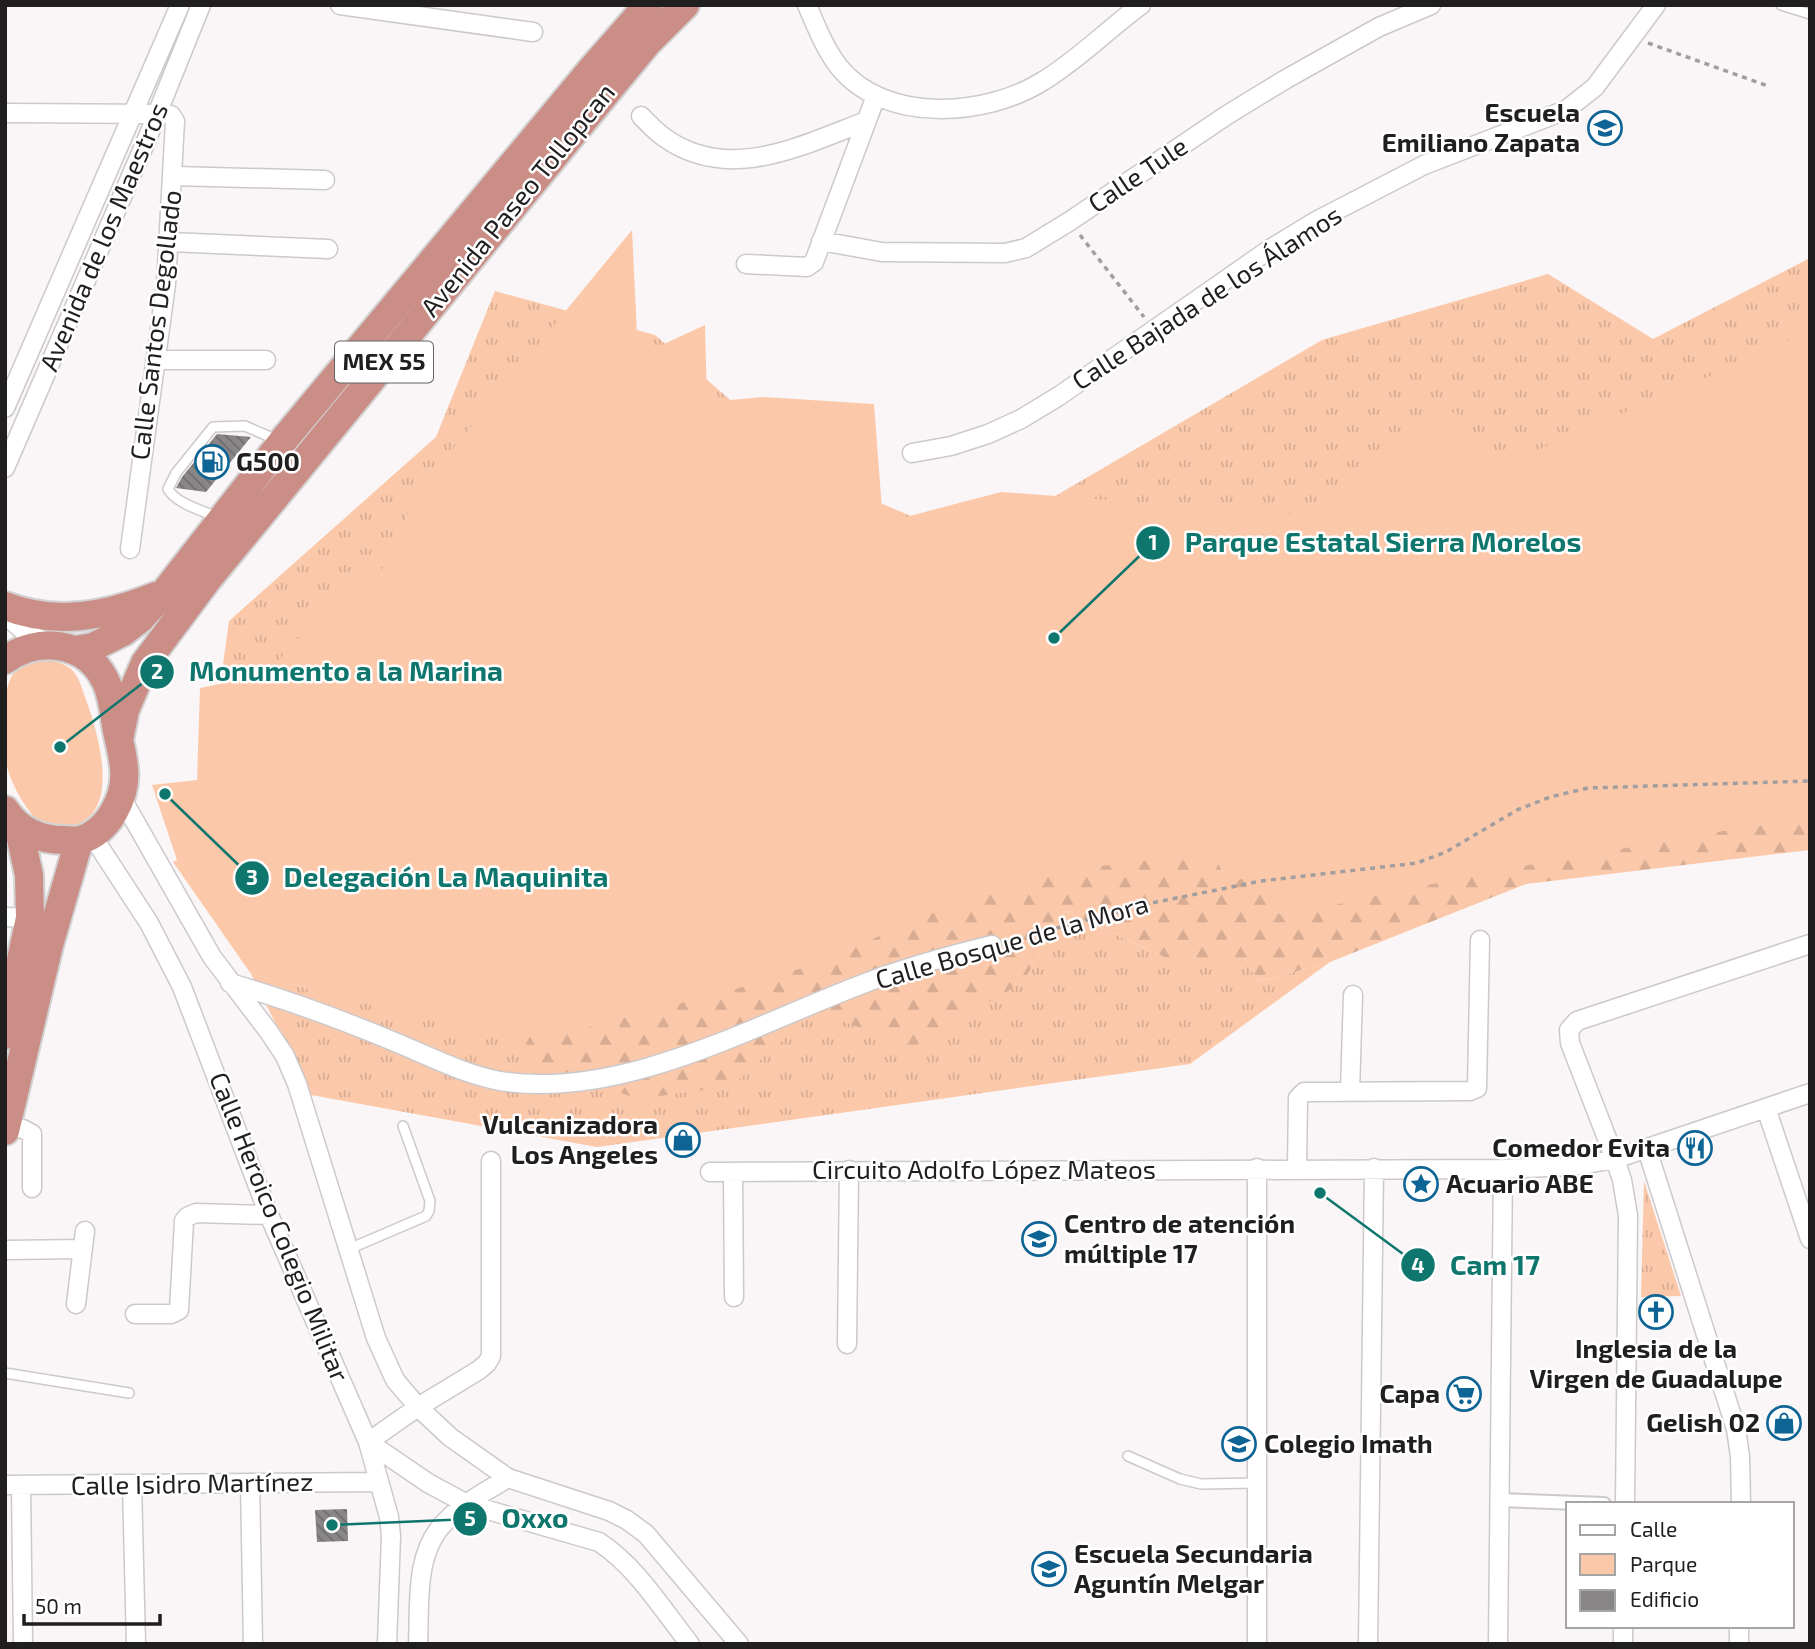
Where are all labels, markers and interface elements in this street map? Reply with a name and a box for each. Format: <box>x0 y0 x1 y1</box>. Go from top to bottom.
street label: Avenida Paseo Tollopcan <box>413 76 620 322</box>
place label: Escuela Emiliano Zapata <box>1382 96 1580 157</box>
street label: Avenida de los Maestros <box>32 98 173 375</box>
school or university icon: Escuela Emiliano Zapata <box>1586 109 1624 147</box>
street label: Calle Tule <box>1082 129 1193 218</box>
street label: Calle Santos Degollado <box>123 188 186 462</box>
street label: Calle Bajada de los Álamos <box>1066 198 1347 395</box>
road number: MEX 55 <box>335 342 433 382</box>
fuel station icon: G500 <box>193 443 231 481</box>
place label: G500 <box>236 445 300 476</box>
callout: Parque Estatal Sierra Morelos <box>1136 518 1596 567</box>
text: Parque Estatal Sierra Morelos <box>1185 524 1581 558</box>
text: 1 <box>1148 529 1158 554</box>
callout: Monumento a la Marina <box>140 647 517 696</box>
text: Monumento a la Marina <box>189 653 503 687</box>
text: 2 <box>151 658 163 683</box>
callout: Delegación La Maquinita <box>235 853 623 902</box>
text: Delegación La Maquinita <box>284 859 608 893</box>
text: 3 <box>246 864 258 889</box>
street label: Calle Bosque de la Mora <box>872 887 1152 994</box>
street label: Calle Heroico Colegio Militar <box>204 1067 357 1386</box>
place label: Vulcanizadora Los Angeles <box>482 1108 658 1169</box>
shop icon: Vulcanizadora Los Angeles <box>664 1121 702 1159</box>
restaurant icon: Comedor Evita <box>1676 1129 1714 1167</box>
place label: Comedor Evita <box>1492 1131 1670 1162</box>
street label: Circuito Adolfo López Mateos <box>812 1153 1156 1184</box>
place icon: Acuario ABE <box>1402 1165 1440 1203</box>
place label: Acuario ABE <box>1446 1167 1594 1198</box>
place label: Centro de atención múltiple 17 <box>1064 1207 1295 1268</box>
school or university icon: Centro de atención múltiple 17 <box>1020 1220 1058 1258</box>
callout: Cam 17 <box>1401 1241 1554 1290</box>
text: Cam 17 <box>1450 1247 1540 1281</box>
text: 4 <box>1411 1252 1425 1277</box>
church icon: Inglesia de la Virgen de Guadalupe <box>1637 1293 1675 1331</box>
place label: Inglesia de la Virgen de Guadalupe <box>1529 1332 1783 1393</box>
supermarket icon: Capa <box>1445 1375 1483 1413</box>
place label: Capa <box>1379 1377 1440 1408</box>
shop icon: Gelish 02 <box>1765 1404 1803 1442</box>
place label: Gelish 02 <box>1646 1406 1760 1437</box>
school or university icon: Colegio Imath <box>1220 1425 1258 1463</box>
place label: Colegio Imath <box>1264 1427 1433 1458</box>
street label: Calle Isidro Martínez <box>70 1465 313 1500</box>
callout: Oxxo <box>452 1494 582 1543</box>
text: Oxxo <box>501 1500 569 1534</box>
legend <box>1566 1502 1794 1628</box>
text: 5 <box>464 1505 476 1530</box>
text: Calle <box>1630 1516 1677 1541</box>
place label: Escuela Secundaria Aguntín Melgar <box>1074 1537 1313 1598</box>
school or university icon: Escuela Secundaria Aguntín Melgar <box>1030 1550 1068 1588</box>
text: Parque <box>1630 1551 1697 1576</box>
scale bar <box>24 1582 161 1626</box>
text: Edificio <box>1630 1586 1699 1611</box>
text: 50 m <box>35 1593 82 1618</box>

